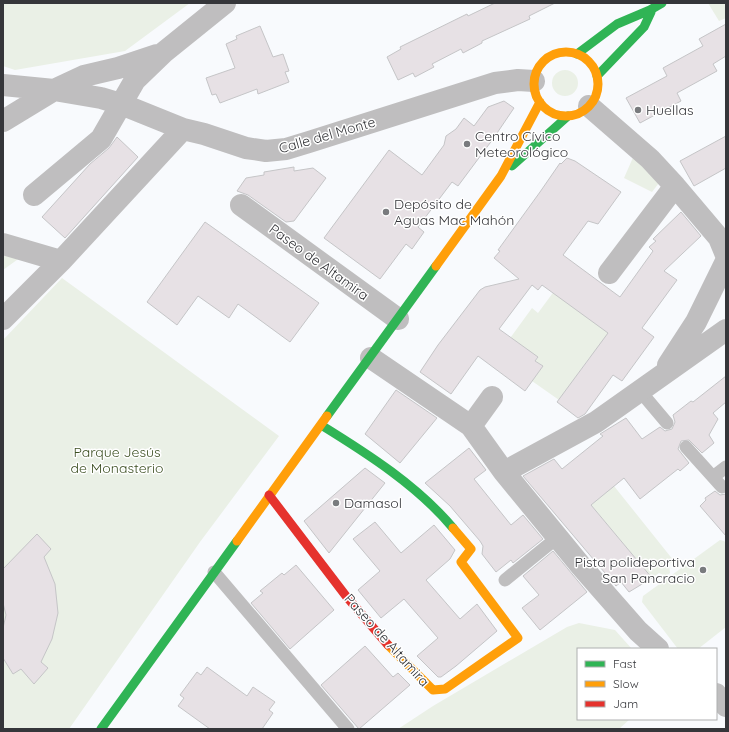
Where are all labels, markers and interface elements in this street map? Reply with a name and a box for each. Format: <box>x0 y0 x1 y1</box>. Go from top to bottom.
place label: Huellas <box>646 101 693 119</box>
marker: Huellas <box>633 105 643 115</box>
street label: Calle del Monte <box>277 113 378 157</box>
place label: Centro Cívico Meteorológico <box>475 127 568 161</box>
marker: Centro Cívico Meteorológico <box>462 139 472 149</box>
place label: Depósito de Aguas Mac Mahón <box>394 195 514 229</box>
marker: Depósito de Aguas Mac Mahón <box>381 207 391 217</box>
street label: Paseo de Altamira <box>266 220 372 304</box>
park label: Parque Jesús de Monasterio <box>71 443 163 477</box>
place label: Damasol <box>344 494 402 512</box>
marker: Damasol <box>331 498 341 508</box>
place label: Pista polideportiva San Pancracio <box>575 553 695 587</box>
marker: Pista polideportiva San Pancracio <box>698 565 708 575</box>
street label: Paseo de Altamira <box>341 590 433 690</box>
legend <box>577 648 717 720</box>
text: Fast <box>613 656 637 671</box>
text: Slow <box>613 676 639 691</box>
text: Jam <box>613 696 638 711</box>

